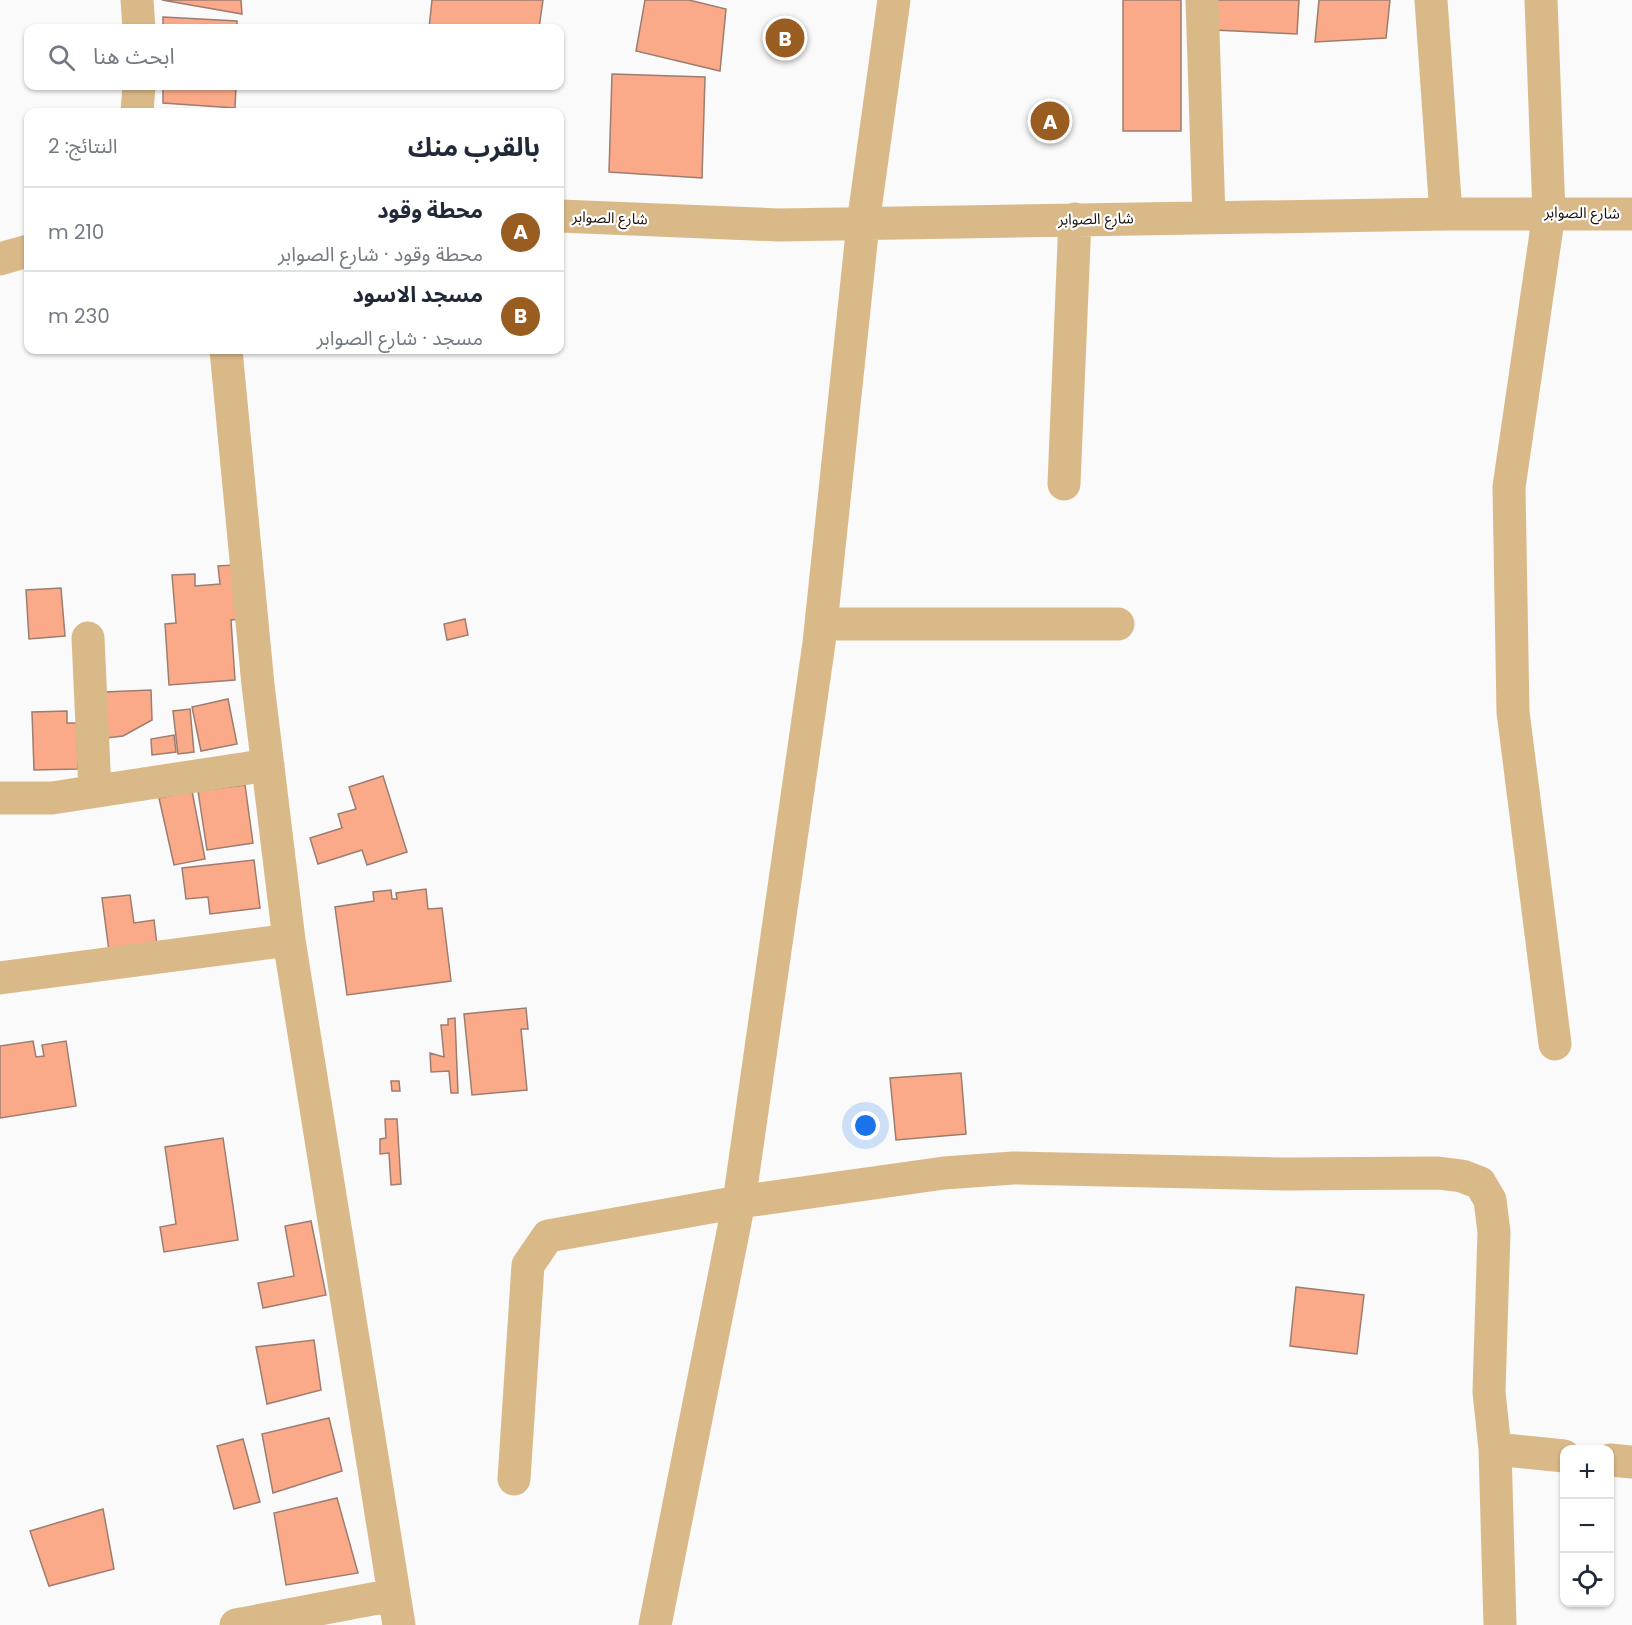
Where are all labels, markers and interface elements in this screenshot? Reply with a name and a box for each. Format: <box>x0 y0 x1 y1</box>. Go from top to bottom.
pin: B <box>766 15 804 60</box>
search box <box>24 24 564 90</box>
icon: search <box>45 41 78 74</box>
text: ابحث هنا <box>93 41 175 72</box>
pin: A <box>1030 98 1070 144</box>
text: بالقرب منك <box>408 129 540 165</box>
text: النتائج: 2 <box>48 132 118 160</box>
text: محطة وقود <box>377 195 483 226</box>
street label: شارع الصوابر <box>1543 201 1620 226</box>
street label: شارع الصوابر <box>571 206 648 231</box>
street label: شارع الصوابر <box>1057 207 1134 232</box>
text: 210 m <box>48 218 104 246</box>
text: A <box>513 218 528 246</box>
text: محطة وقود · شارع الصوابر <box>278 240 483 268</box>
text: مسجد الاسود <box>352 279 483 310</box>
text: 230 m <box>48 302 110 330</box>
text: B <box>514 302 527 330</box>
text: مسجد · شارع الصوابر <box>316 324 483 352</box>
your location <box>851 1111 880 1140</box>
map controls <box>1560 1445 1614 1607</box>
button: + <box>1560 1445 1614 1499</box>
button: − <box>1560 1499 1614 1553</box>
button: locate <box>1560 1553 1614 1607</box>

